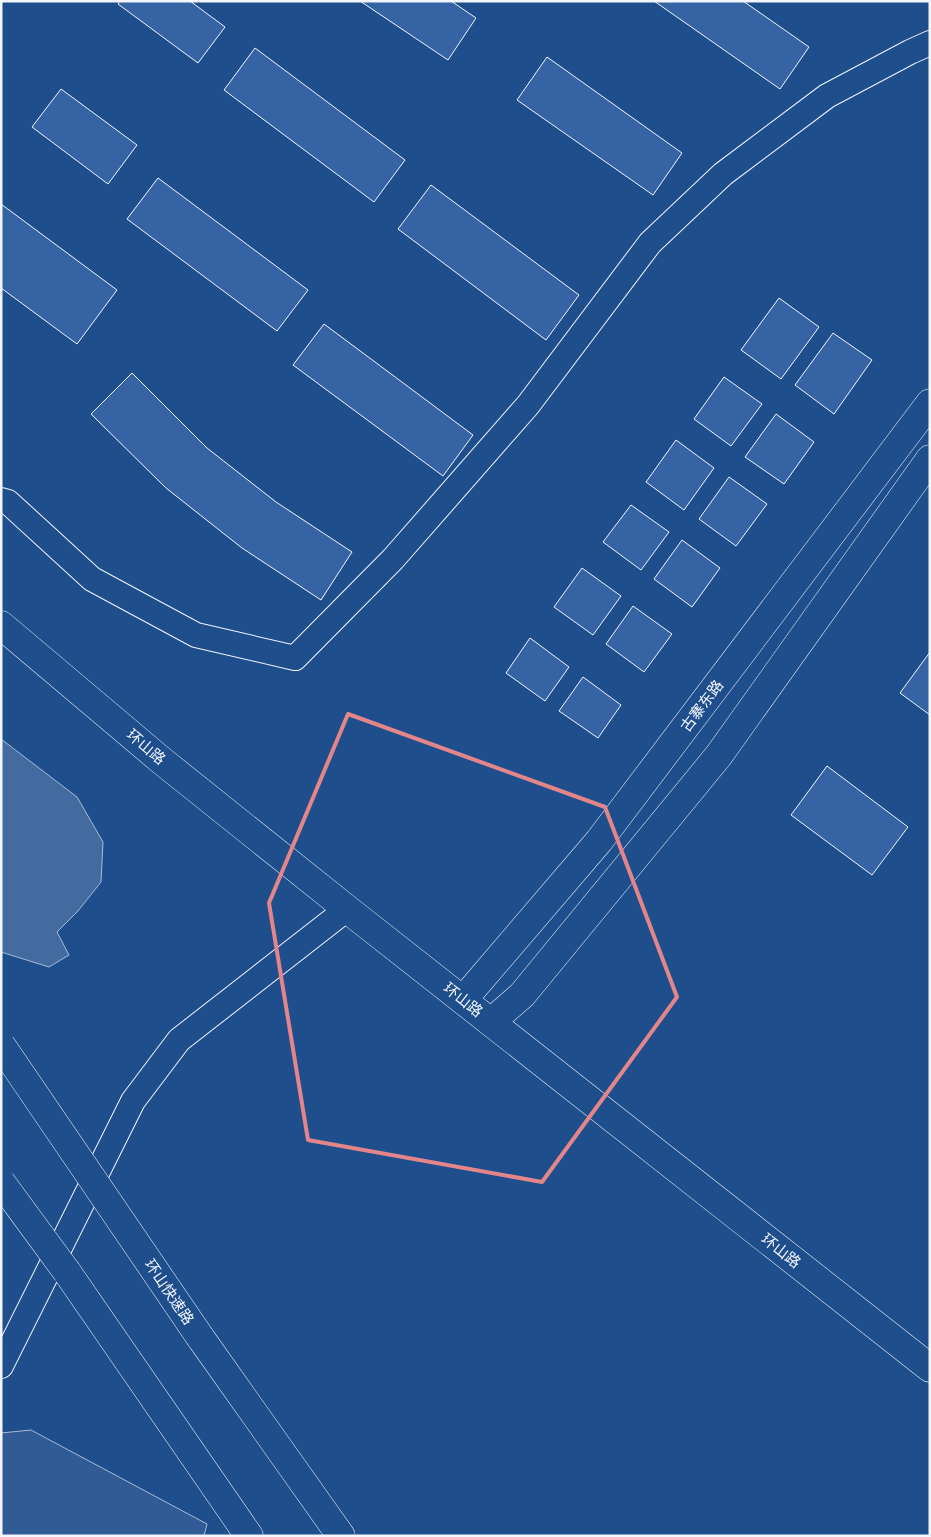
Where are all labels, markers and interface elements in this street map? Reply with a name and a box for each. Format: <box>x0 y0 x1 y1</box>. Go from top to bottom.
street label: 古寨东路 <box>676 676 726 735</box>
street label: 环山路 <box>124 725 170 768</box>
street label: 环山路 <box>440 978 487 1020</box>
street label: 环山路 <box>758 1229 805 1271</box>
street label: 环山快速路 <box>141 1255 198 1328</box>

